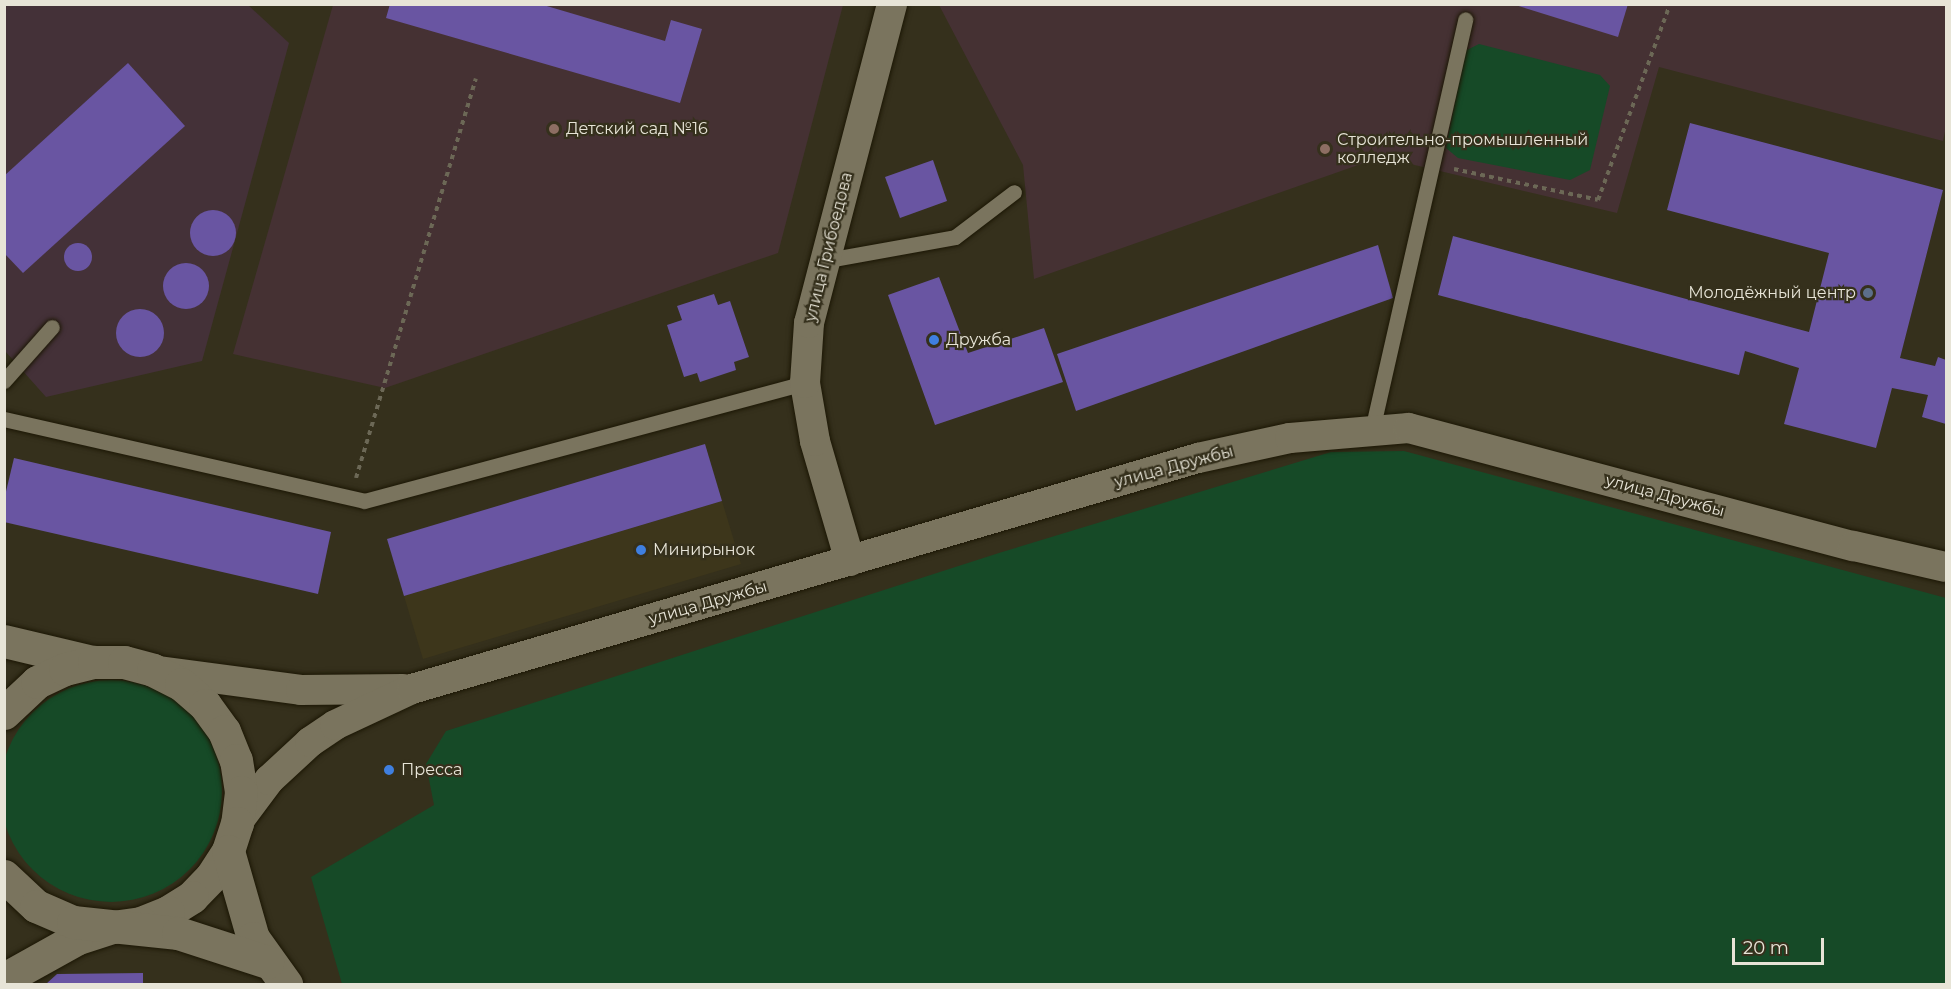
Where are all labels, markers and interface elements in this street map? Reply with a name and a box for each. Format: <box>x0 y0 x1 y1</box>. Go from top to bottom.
place label: Детский сад №16 <box>566 119 708 139</box>
marker: Детский сад №16 <box>547 122 561 136</box>
place label: Строительно-промышленный колледж <box>1337 130 1588 168</box>
marker: Строительно-промышленный колледж <box>1318 142 1332 156</box>
street label: улица Грибоедова <box>801 170 857 324</box>
place label: Молодёжный центр <box>1688 283 1856 303</box>
marker: Молодёжный центр <box>1861 286 1875 300</box>
place label: Дружба <box>946 330 1011 350</box>
marker: Дружба <box>927 333 941 347</box>
street label: улица Дружбы <box>1112 442 1236 492</box>
street label: улица Дружбы <box>1603 471 1727 521</box>
place label: Минирынок <box>653 540 755 560</box>
marker: Минирынок <box>634 543 648 557</box>
street label: улица Дружбы <box>647 577 769 629</box>
place label: Пресса <box>401 760 462 780</box>
marker: Пресса <box>382 763 396 777</box>
scale bar <box>1735 926 1826 964</box>
text: 20 m <box>1743 937 1789 959</box>

